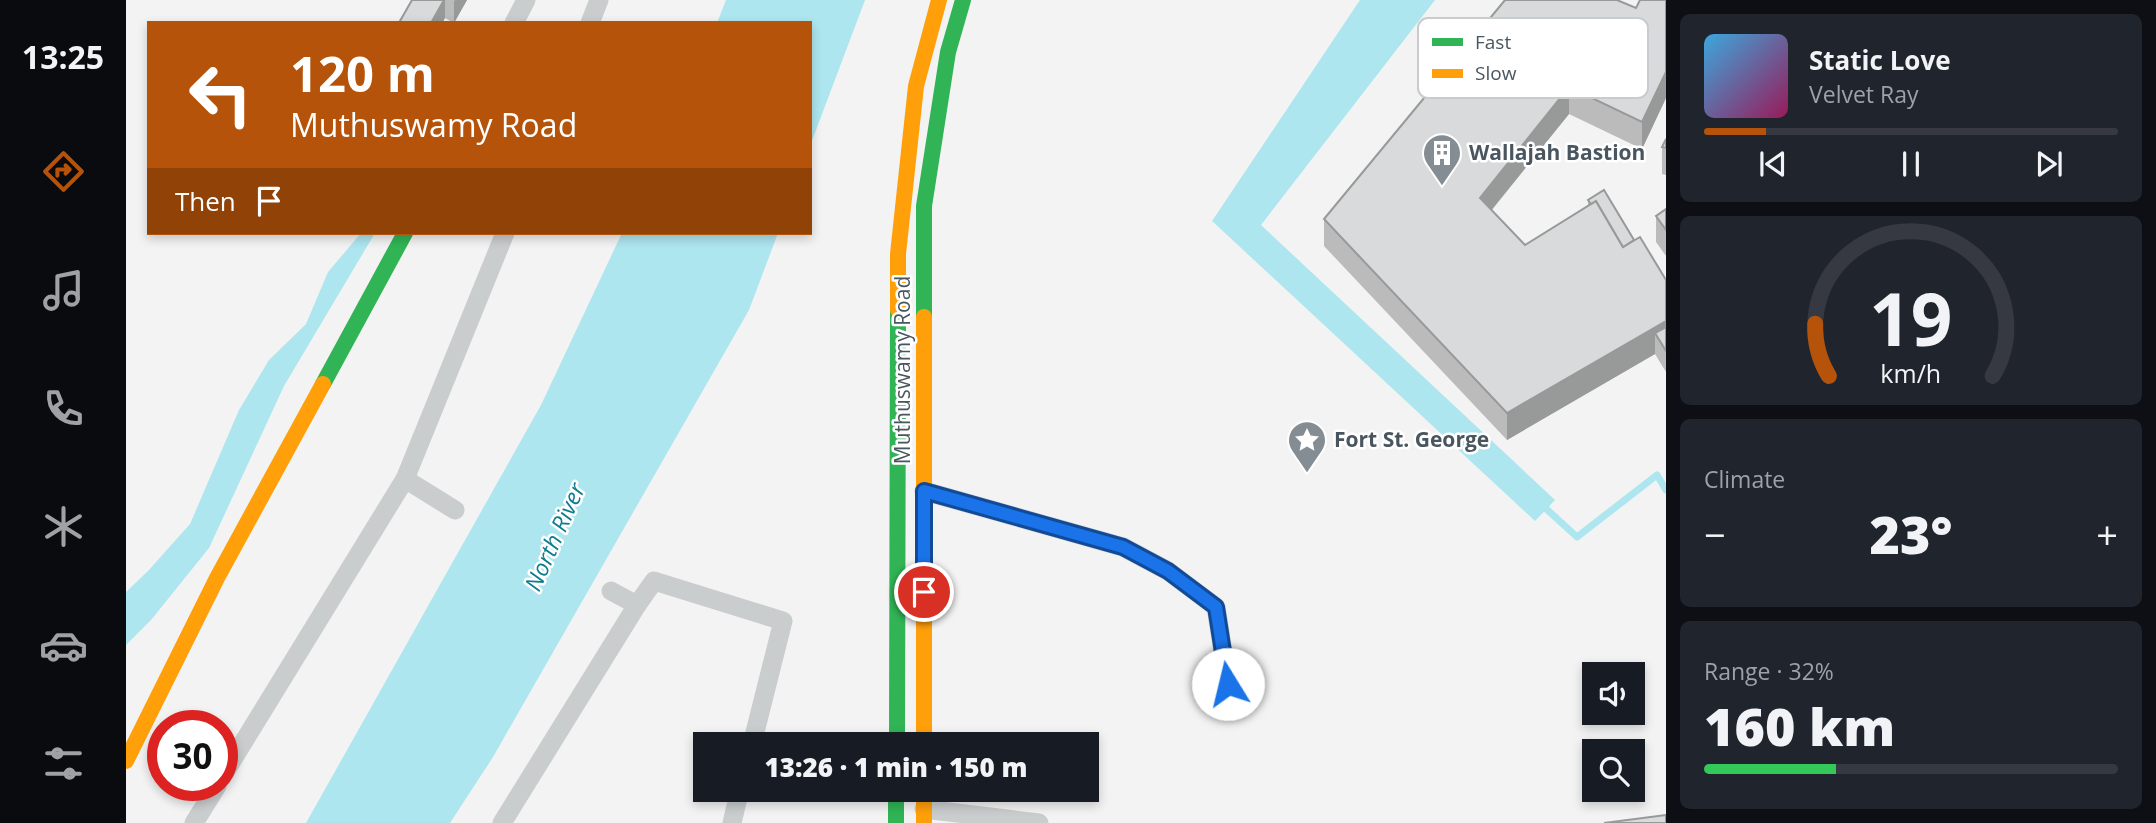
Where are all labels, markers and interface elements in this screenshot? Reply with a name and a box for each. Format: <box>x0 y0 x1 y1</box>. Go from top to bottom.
legend <box>1418 18 1648 98</box>
text: Fast <box>1475 29 1511 55</box>
text: 13:25 <box>22 35 104 78</box>
text: 120 m <box>290 40 435 106</box>
text: Static Love <box>1809 42 1951 78</box>
icon: left <box>175 49 266 140</box>
text: Slow <box>1475 60 1517 86</box>
text: Velvet Ray <box>1809 78 1919 110</box>
text: Muthuswamy Road <box>290 103 577 146</box>
building icon: Wallajah Bastion <box>1421 132 1463 187</box>
place label: Wallajah Bastion <box>1469 138 1645 166</box>
icon: previous <box>1754 145 1792 183</box>
icon: pause <box>1892 145 1930 183</box>
icon: next <box>2030 145 2068 183</box>
icon: directions <box>39 147 88 196</box>
icon: arrive <box>250 182 288 220</box>
text: Then <box>175 183 236 219</box>
icon: music <box>39 266 88 315</box>
text: 19 <box>1869 269 1953 368</box>
street label: Muthuswamy Road <box>888 276 916 464</box>
text: km/h <box>1881 356 1941 390</box>
icon: phone <box>39 384 88 433</box>
place icon: Fort St. George <box>1286 419 1328 474</box>
place label: Fort St. George <box>1334 425 1489 453</box>
text: Climate <box>1704 463 1785 495</box>
water label: North River <box>516 477 592 596</box>
text: 23° <box>1870 498 1952 569</box>
icon: climate <box>39 502 88 551</box>
text: − <box>1704 508 1726 560</box>
text: + <box>2096 508 2118 560</box>
pin <box>894 562 954 622</box>
icon: arrive <box>905 573 943 611</box>
icon: car <box>39 621 88 670</box>
position arrow <box>1191 647 1265 721</box>
text: Range · 32% <box>1704 655 1834 687</box>
map controls <box>1582 662 1645 802</box>
button: sound <box>1582 662 1645 725</box>
text: 160 km <box>1704 690 1895 761</box>
speed limit sign: 30 <box>147 710 238 801</box>
icon: filters <box>39 739 88 788</box>
button: search <box>1582 739 1645 802</box>
text: 13:26 · 1 min · 150 m <box>765 749 1027 785</box>

